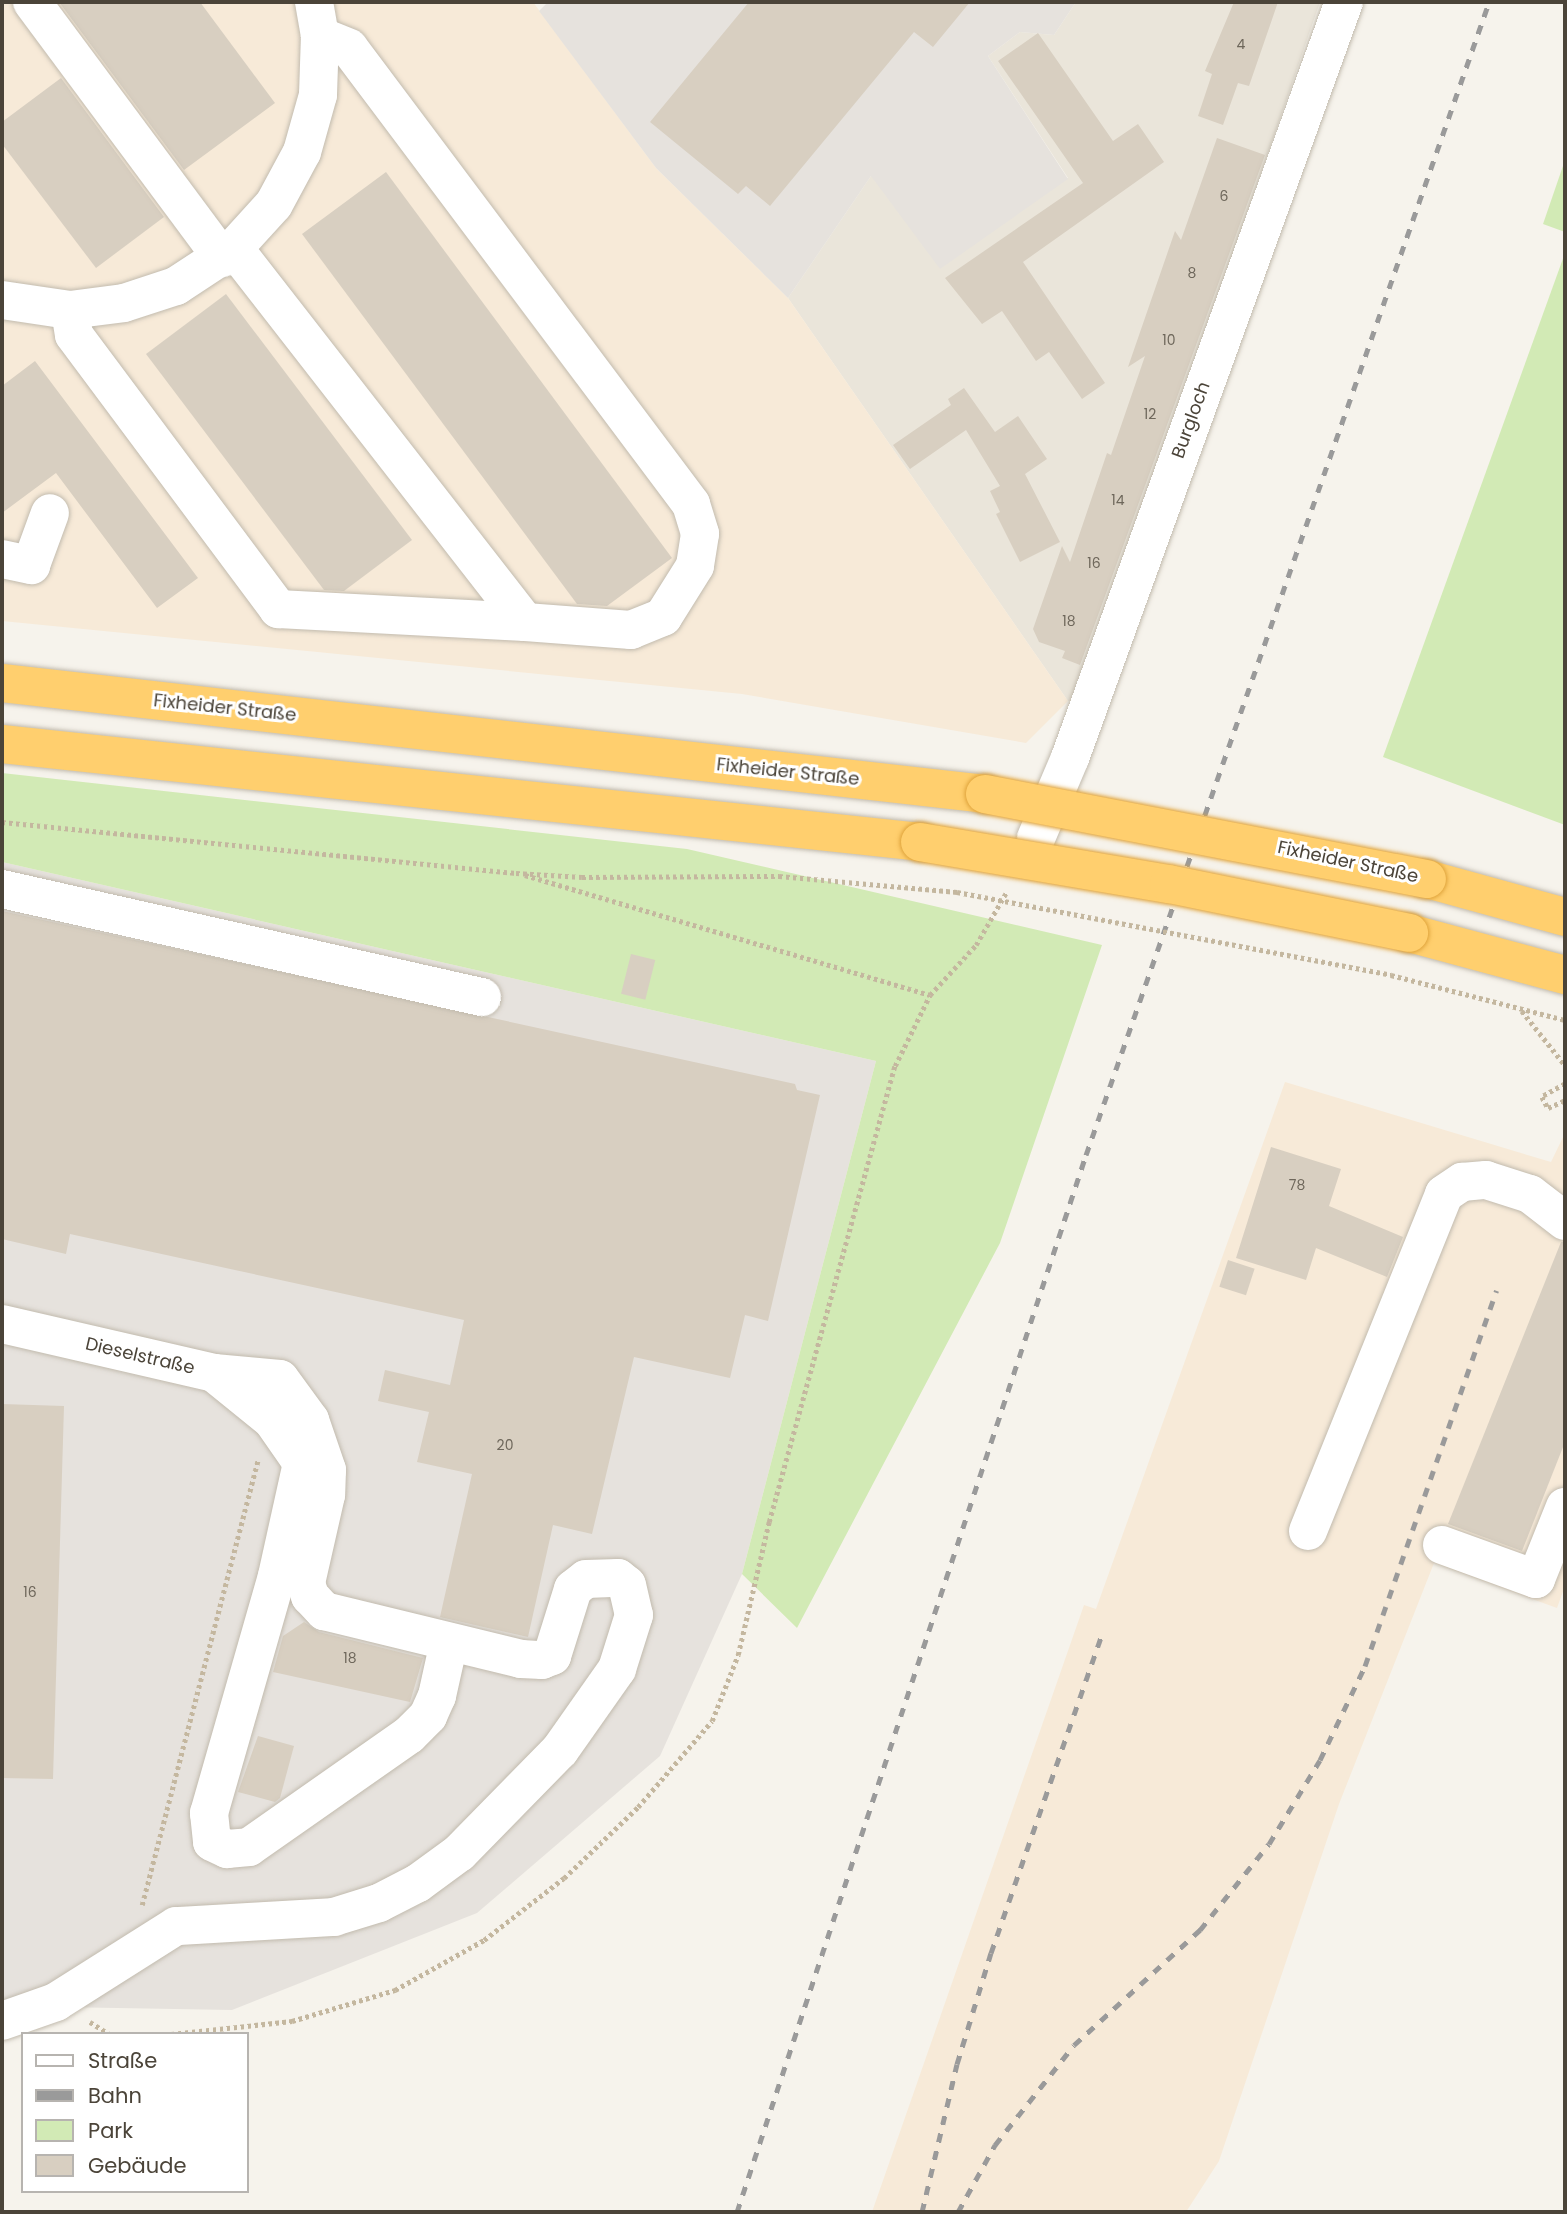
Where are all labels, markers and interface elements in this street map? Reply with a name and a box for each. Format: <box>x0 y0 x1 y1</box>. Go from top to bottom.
house number: 4 <box>1237 36 1245 52</box>
house number: 6 <box>1220 188 1228 204</box>
house number: 8 <box>1188 265 1196 281</box>
house number: 10 <box>1162 332 1176 348</box>
street label: Burgloch <box>1167 379 1215 461</box>
house number: 12 <box>1144 406 1156 422</box>
house number: 14 <box>1111 492 1125 508</box>
house number: 16 <box>1087 555 1101 571</box>
house number: 18 <box>1062 613 1076 629</box>
street label: Fixheider Straße <box>153 690 297 726</box>
street label: Fixheider Straße <box>716 754 860 790</box>
street label: Fixheider Straße <box>1276 837 1420 887</box>
house number: 78 <box>1289 1177 1305 1193</box>
street label: Dieselstraße <box>83 1333 197 1379</box>
house number: 20 <box>497 1437 513 1453</box>
house number: 16 <box>23 1584 37 1600</box>
house number: 18 <box>343 1650 357 1666</box>
legend <box>21 2032 248 2193</box>
text: Straße <box>88 2046 157 2075</box>
text: Bahn <box>88 2081 142 2110</box>
text: Park <box>88 2116 133 2145</box>
text: Gebäude <box>88 2151 186 2180</box>

